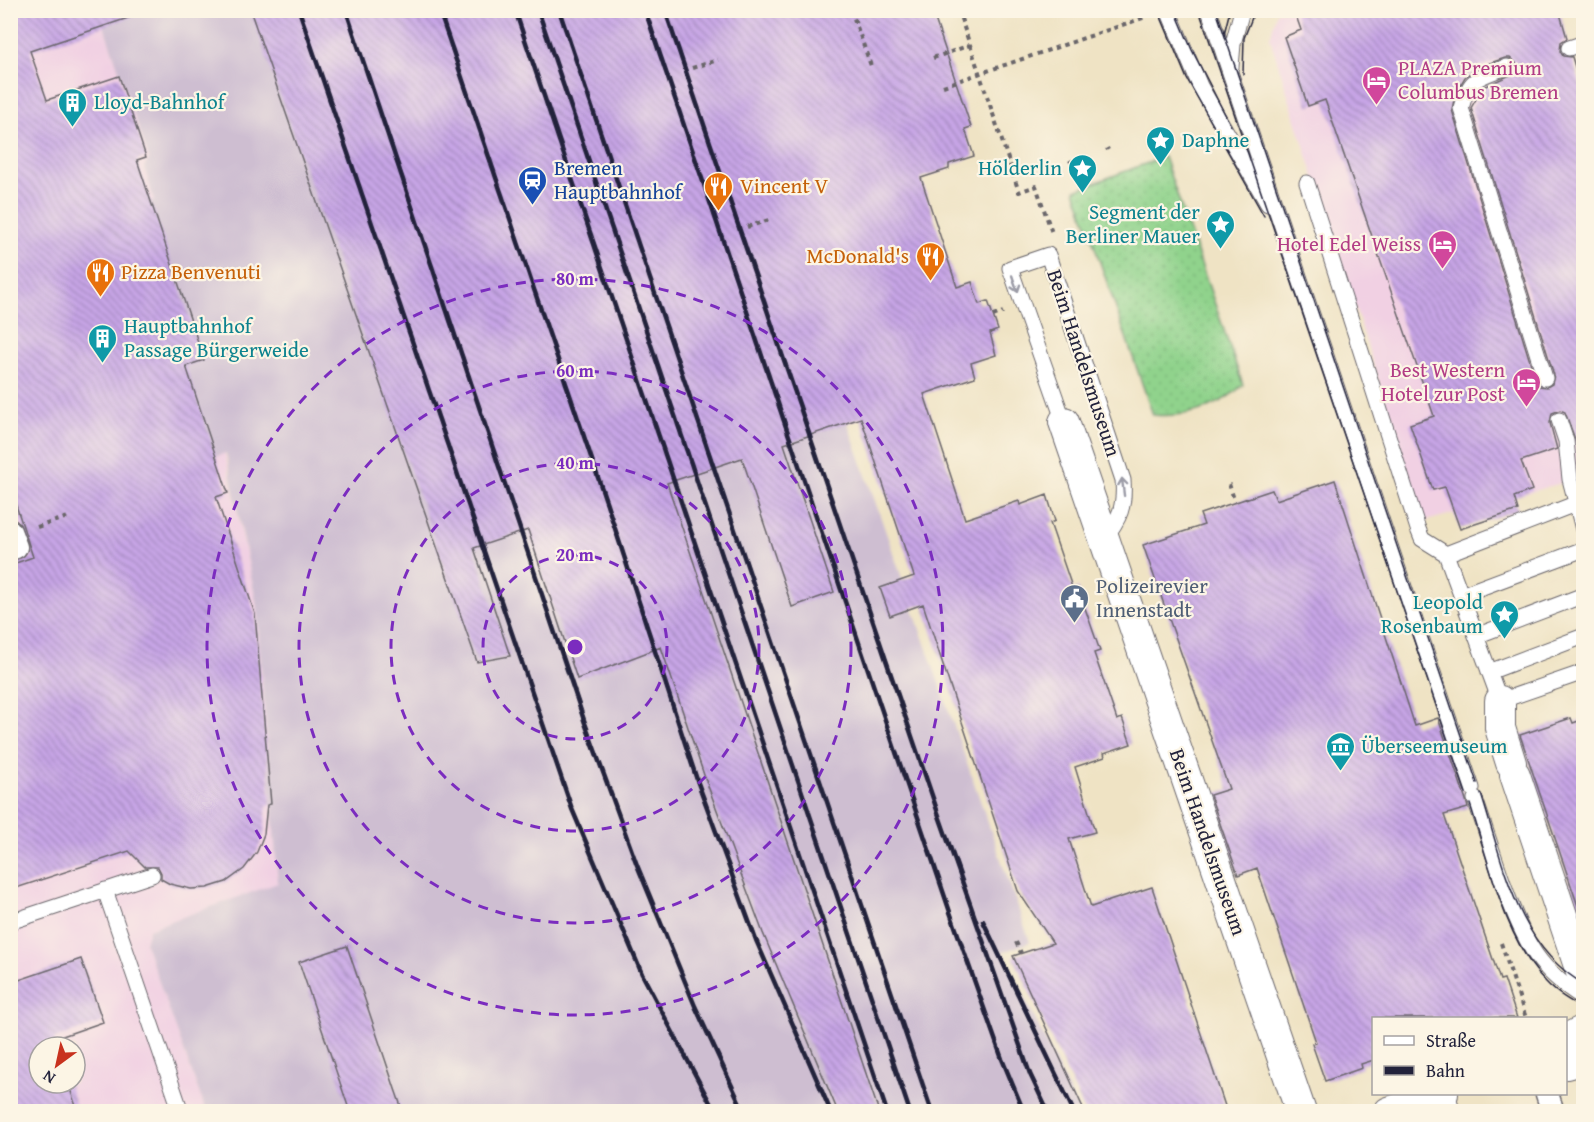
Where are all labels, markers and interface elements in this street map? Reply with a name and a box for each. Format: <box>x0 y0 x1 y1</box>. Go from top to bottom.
place label: PLAZA Premium Columbus Bremen <box>1398 52 1559 107</box>
hotel icon: PLAZA Premium Columbus Bremen <box>1361 64 1393 106</box>
building icon: Lloyd-Bahnhof <box>57 86 89 128</box>
place label: Lloyd-Bahnhof <box>94 86 227 117</box>
place icon: Daphne <box>1145 124 1177 166</box>
place label: Daphne <box>1182 124 1250 155</box>
place label: Bremen Hauptbahnhof <box>554 152 684 207</box>
place label: Hölderlin <box>978 152 1062 183</box>
place icon: Hölderlin <box>1067 152 1099 194</box>
station icon: Bremen Hauptbahnhof <box>517 164 549 206</box>
restaurant icon: Vincent V <box>703 170 735 212</box>
place label: Vincent V <box>740 170 828 201</box>
place label: Segment der Berliner Mauer <box>1066 196 1200 251</box>
place icon: Segment der Berliner Mauer <box>1205 208 1237 250</box>
place label: Hotel Edel Weiss <box>1277 228 1421 259</box>
hotel icon: Hotel Edel Weiss <box>1426 228 1458 270</box>
place label: McDonald's <box>806 240 909 271</box>
restaurant icon: McDonald's <box>914 240 946 282</box>
restaurant icon: Pizza Benvenuti <box>84 256 116 298</box>
place label: Pizza Benvenuti <box>121 256 261 287</box>
text: 80 m <box>556 265 595 292</box>
street label: Beim Handelsmuseum <box>1040 265 1129 461</box>
one-way arrow <box>1011 274 1022 293</box>
place label: Hauptbahnhof Passage Bürgerweide <box>124 310 309 365</box>
building icon: Hauptbahnhof Passage Bürgerweide <box>87 322 119 364</box>
place label: Best Western Hotel zur Post <box>1381 354 1506 409</box>
text: 60 m <box>556 357 595 384</box>
hotel icon: Best Western Hotel zur Post <box>1510 366 1542 408</box>
text: 40 m <box>556 449 595 476</box>
one-way arrow <box>1117 477 1128 497</box>
text: 20 m <box>556 541 595 568</box>
place label: Polizeirevier Innenstadt <box>1096 570 1208 625</box>
public building icon: Polizeirevier Innenstadt <box>1059 582 1091 624</box>
place label: Leopold Rosenbaum <box>1381 586 1484 641</box>
place icon: Leopold Rosenbaum <box>1488 598 1520 640</box>
centre of rings <box>565 637 585 657</box>
museum icon: Überseemuseum <box>1324 730 1356 772</box>
place label: Überseemuseum <box>1361 730 1507 761</box>
street label: Beim Handelsmuseum <box>1162 744 1255 939</box>
legend <box>1372 1017 1567 1095</box>
text: Straße <box>1426 1027 1476 1054</box>
north arrow <box>27 1035 87 1095</box>
text: Bahn <box>1426 1057 1465 1084</box>
text: N <box>38 1064 60 1091</box>

